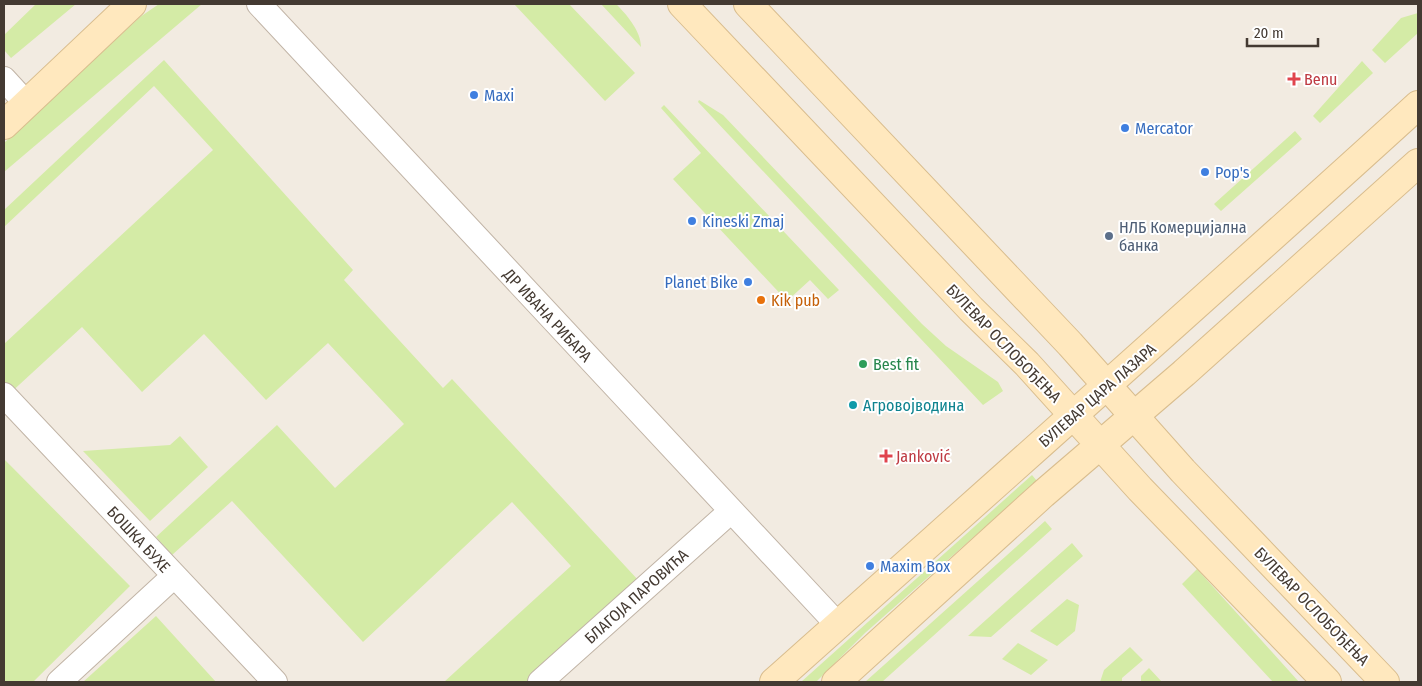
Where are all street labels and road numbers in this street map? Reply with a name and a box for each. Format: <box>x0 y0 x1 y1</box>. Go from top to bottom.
street label: ДР ИВАНА РИБАРА <box>499 264 596 366</box>
street label: БУЛЕВАР ОСЛОБОЂЕЊА <box>942 280 1065 407</box>
street label: БУЛЕВАР ЦАРА ЛАЗАРА <box>1035 339 1160 451</box>
street label: БОШКА БУХЕ <box>103 502 174 576</box>
street label: БУЛЕВАР ОСЛОБОЂЕЊА <box>1250 543 1373 670</box>
street label: БЛАГОЈА ПАРОВИЋА <box>581 545 692 648</box>

